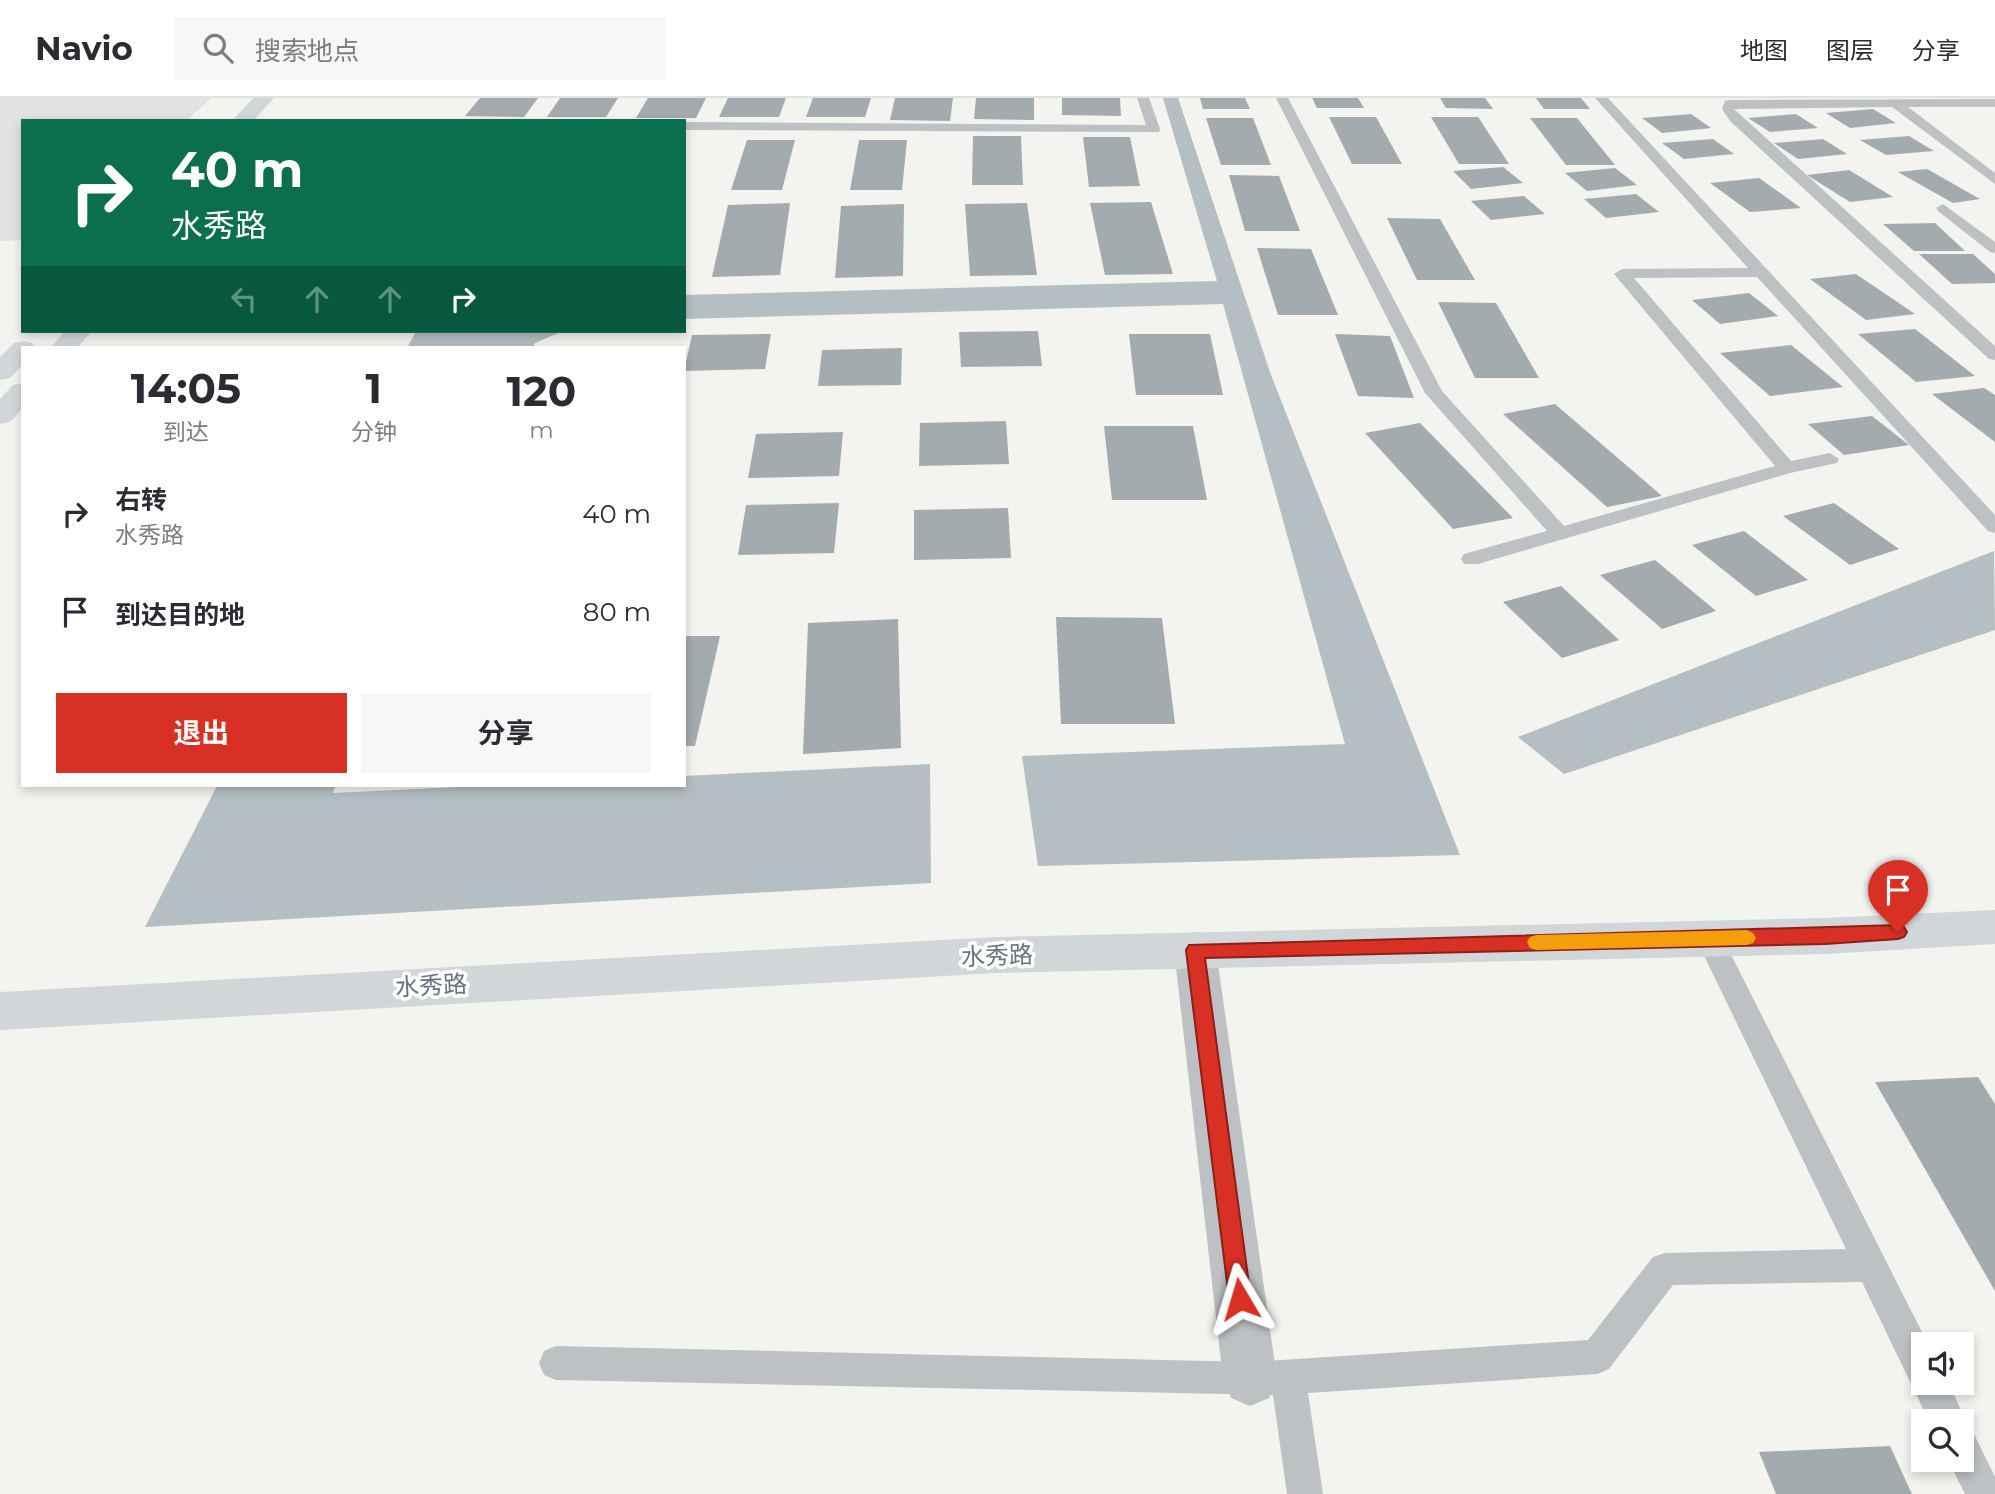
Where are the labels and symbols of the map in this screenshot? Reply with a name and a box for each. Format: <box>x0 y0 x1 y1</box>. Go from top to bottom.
pin <box>1868 860 1928 932</box>
street label: 水秀路 <box>960 940 1033 971</box>
street label: 水秀路 <box>394 969 468 1002</box>
position arrow <box>1203 1262 1277 1336</box>

